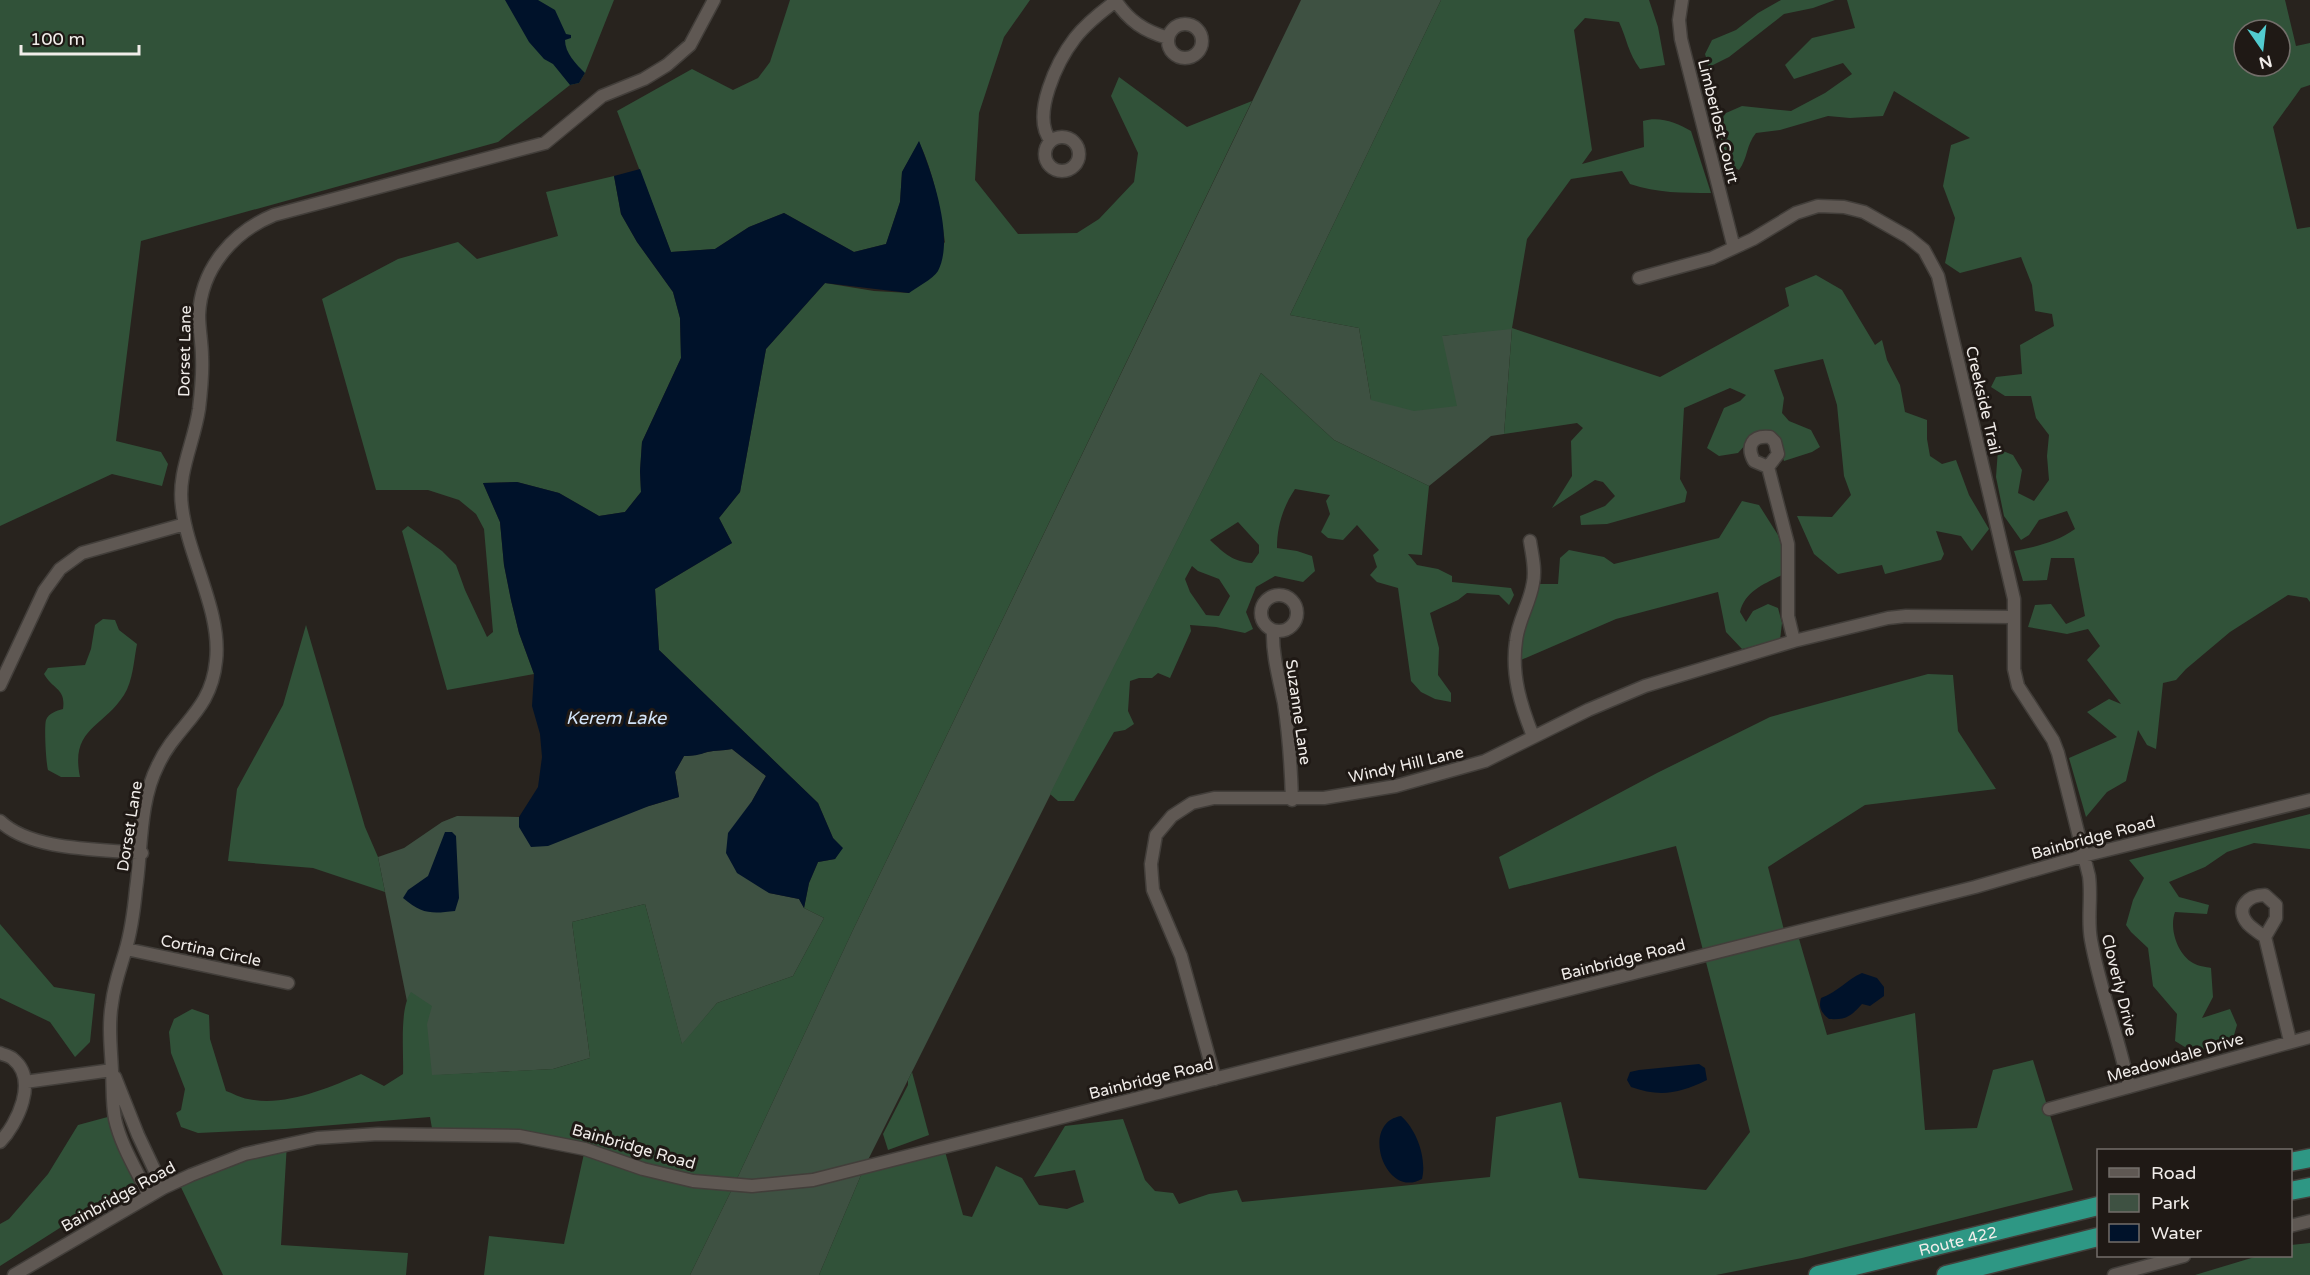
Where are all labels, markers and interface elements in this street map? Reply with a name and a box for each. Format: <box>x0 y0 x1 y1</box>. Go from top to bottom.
scale bar <box>21 18 140 56</box>
north arrow <box>2232 18 2292 78</box>
text: 100 m <box>30 28 85 50</box>
text: N <box>2257 50 2274 73</box>
street label: Limberlost Court <box>1693 57 1743 185</box>
street label: Dorset Lane <box>174 305 196 397</box>
street label: Creekside Trail <box>1961 344 2005 456</box>
street label: Suzanne Lane <box>1281 658 1315 766</box>
water label: Kerem Lake <box>566 707 667 729</box>
street label: Windy Hill Lane <box>1347 742 1466 788</box>
street label: Dorset Lane <box>113 779 147 873</box>
street label: Bainbridge Road <box>2029 812 2157 864</box>
street label: Cortina Circle <box>159 931 263 971</box>
street label: Cloverly Drive <box>2097 932 2141 1038</box>
street label: Bainbridge Road <box>1559 935 1688 985</box>
street label: Meadowdale Drive <box>2105 1029 2246 1087</box>
street label: Bainbridge Road <box>1087 1054 1216 1104</box>
street label: Bainbridge Road <box>570 1120 698 1174</box>
legend <box>2097 1149 2292 1257</box>
street label: Bainbridge Road <box>58 1157 179 1237</box>
text: Road <box>2151 1162 2196 1184</box>
text: Park <box>2151 1192 2190 1214</box>
street label: Route 422 <box>1917 1222 1999 1261</box>
text: Water <box>2151 1222 2202 1244</box>

